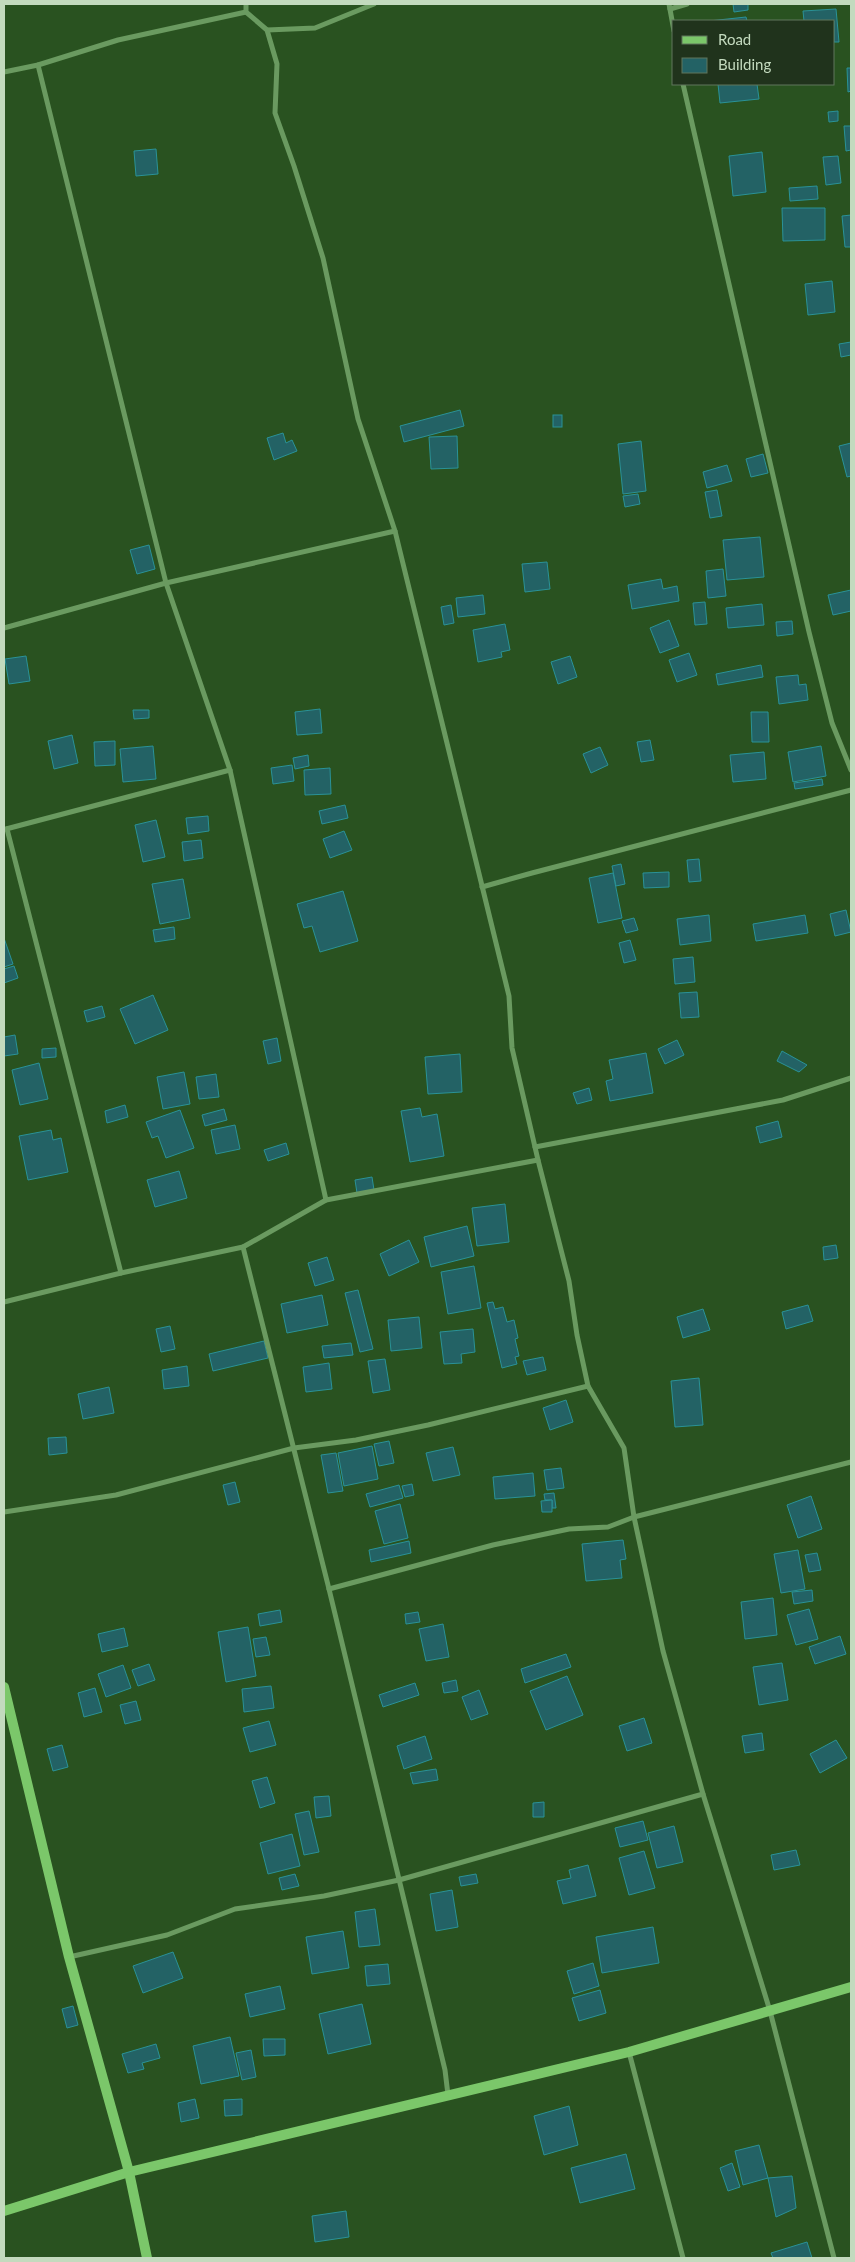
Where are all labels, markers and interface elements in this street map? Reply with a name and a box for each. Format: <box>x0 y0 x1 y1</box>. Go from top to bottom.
legend <box>672 20 835 85</box>
text: Road <box>718 30 751 48</box>
text: Building <box>718 55 771 73</box>

